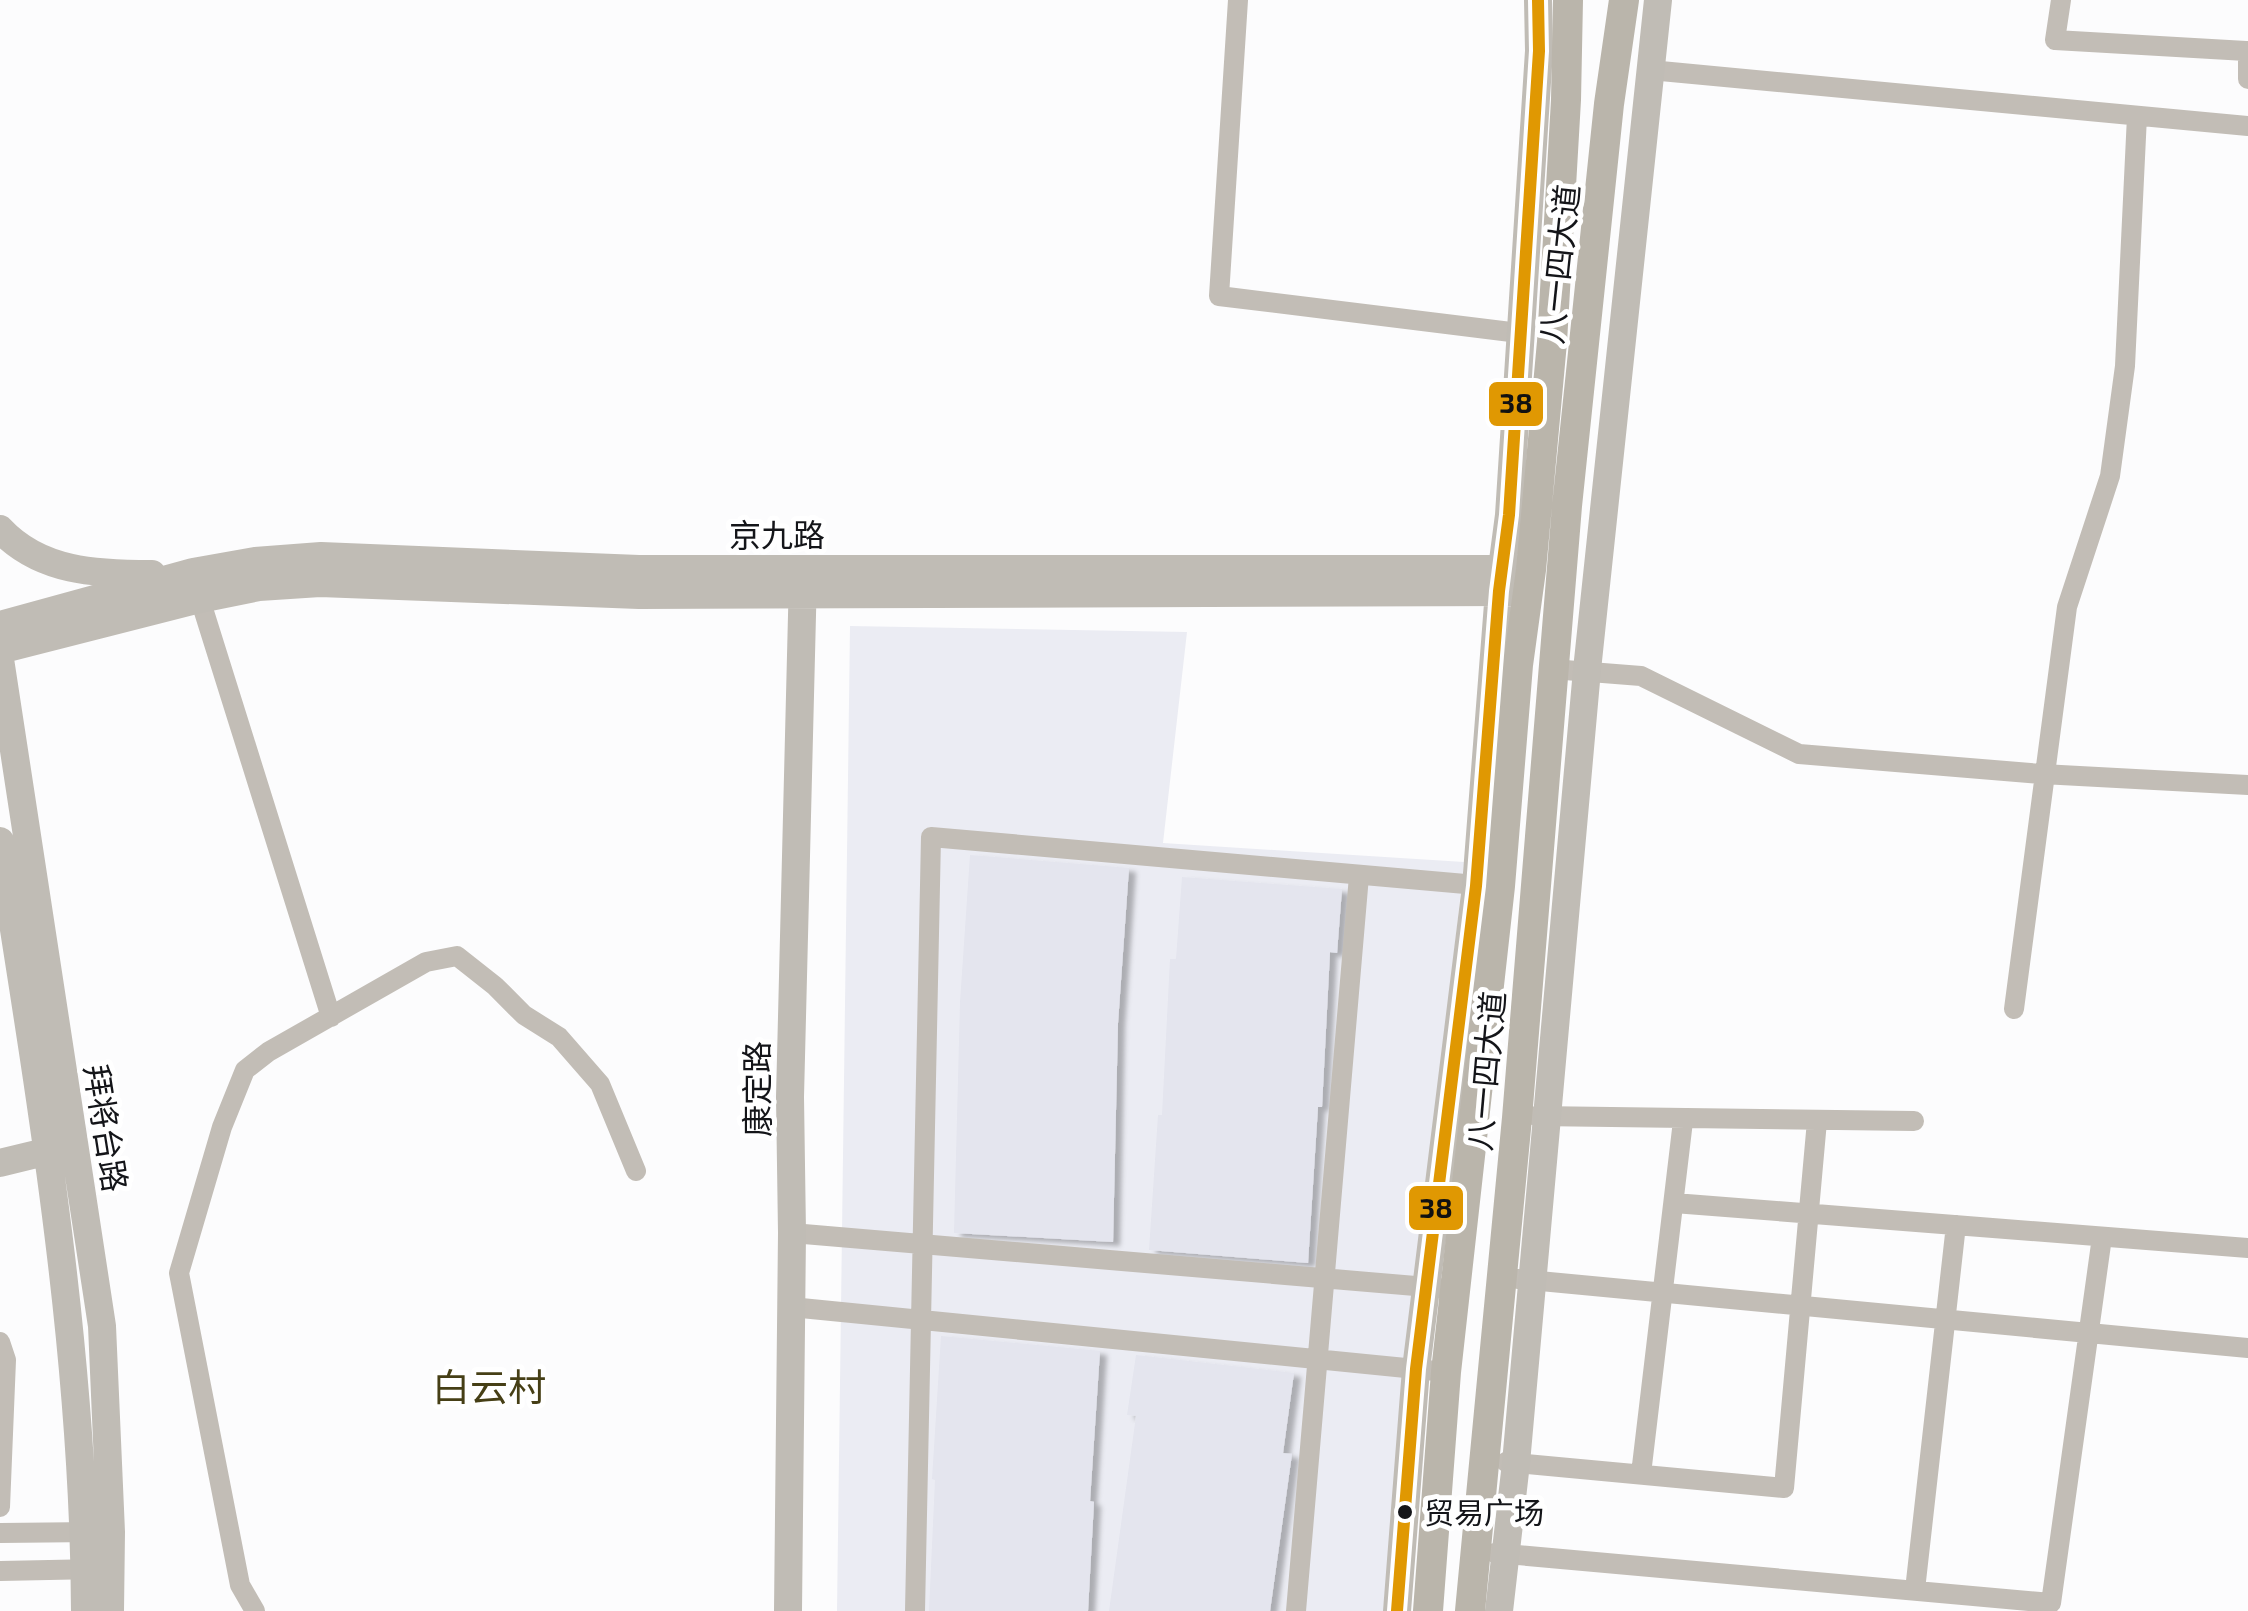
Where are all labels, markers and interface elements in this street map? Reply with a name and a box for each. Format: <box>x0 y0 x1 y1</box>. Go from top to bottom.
street label: 八一四大道 <box>1531 182 1585 346</box>
line badge: 38 <box>1487 380 1545 428</box>
text: 38 <box>1499 385 1533 419</box>
street label: 京九路 <box>729 515 825 553</box>
street label: 八一四大道 <box>1459 990 1511 1152</box>
street label: 康定路 <box>737 1041 775 1137</box>
street label: 拜将台路 <box>78 1062 136 1194</box>
line badge: 38 <box>1407 1184 1465 1232</box>
text: 38 <box>1419 1190 1453 1224</box>
district label: 白云村 <box>432 1363 546 1409</box>
place label: 贸易广场 <box>1424 1494 1544 1530</box>
marker: 贸易广场 <box>1395 1502 1415 1522</box>

